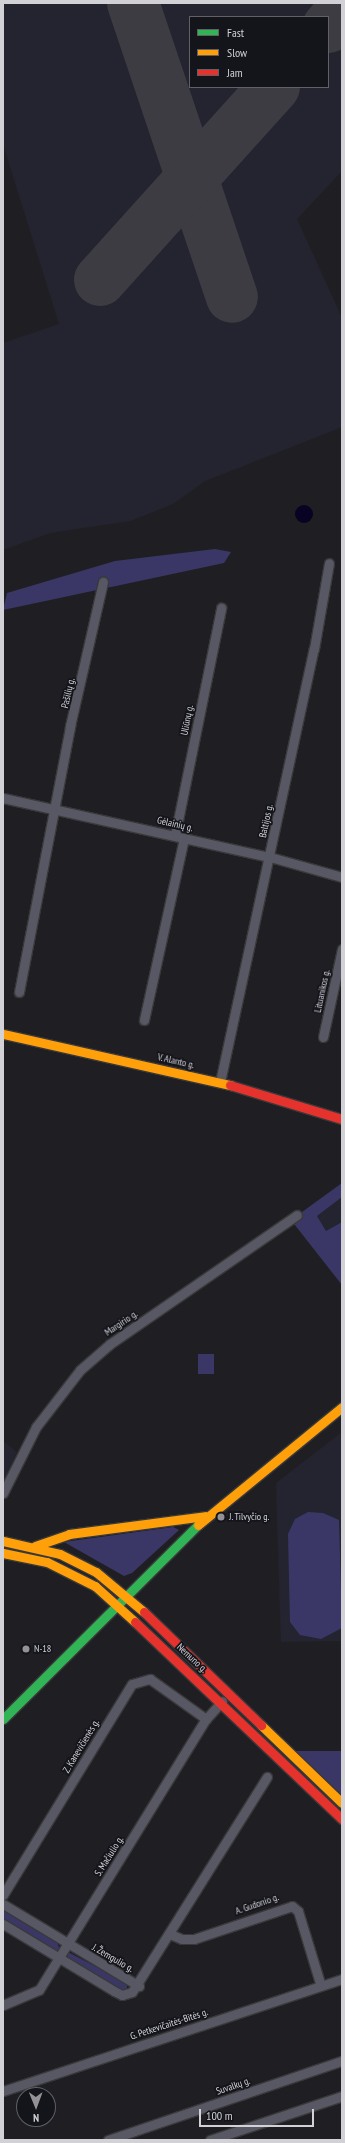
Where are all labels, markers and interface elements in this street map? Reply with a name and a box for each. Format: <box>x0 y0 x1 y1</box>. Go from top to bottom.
legend <box>189 16 329 88</box>
text: Fast <box>227 25 244 40</box>
text: Slow <box>227 45 247 60</box>
text: Jam <box>227 65 243 80</box>
street label: Pašilių g. <box>59 677 77 709</box>
street label: Uliūnų g. <box>178 704 196 736</box>
street label: Baltijos g. <box>257 803 275 839</box>
street label: Gėlainių g. <box>156 814 194 834</box>
street label: Lituanikos g. <box>312 968 332 1014</box>
street label: V. Alanto g. <box>156 1051 196 1071</box>
street label: Margirio g. <box>102 1308 140 1338</box>
place label: J. Tilvyčio g. <box>229 1511 270 1523</box>
marker: J. Tilvyčio g. <box>216 1512 226 1522</box>
street label: Nemuno g. <box>174 1641 210 1675</box>
place label: N-18 <box>34 1643 51 1655</box>
marker: N-18 <box>21 1644 31 1654</box>
street label: Z. Kanevičienės g. <box>60 1717 102 1775</box>
street label: S. Mačiulio g. <box>92 1833 126 1879</box>
street label: A. Gudonio g. <box>233 1891 281 1917</box>
street label: J. Žemgulio g. <box>90 1941 136 1975</box>
street label: G. Petkevičaitės-Bitės g. <box>128 2006 210 2042</box>
street label: Suvalkų g. <box>214 2075 252 2097</box>
north arrow <box>16 2087 56 2127</box>
scale bar <box>201 2101 316 2127</box>
text: 100 m <box>206 2108 233 2123</box>
text: N <box>33 2111 39 2125</box>

